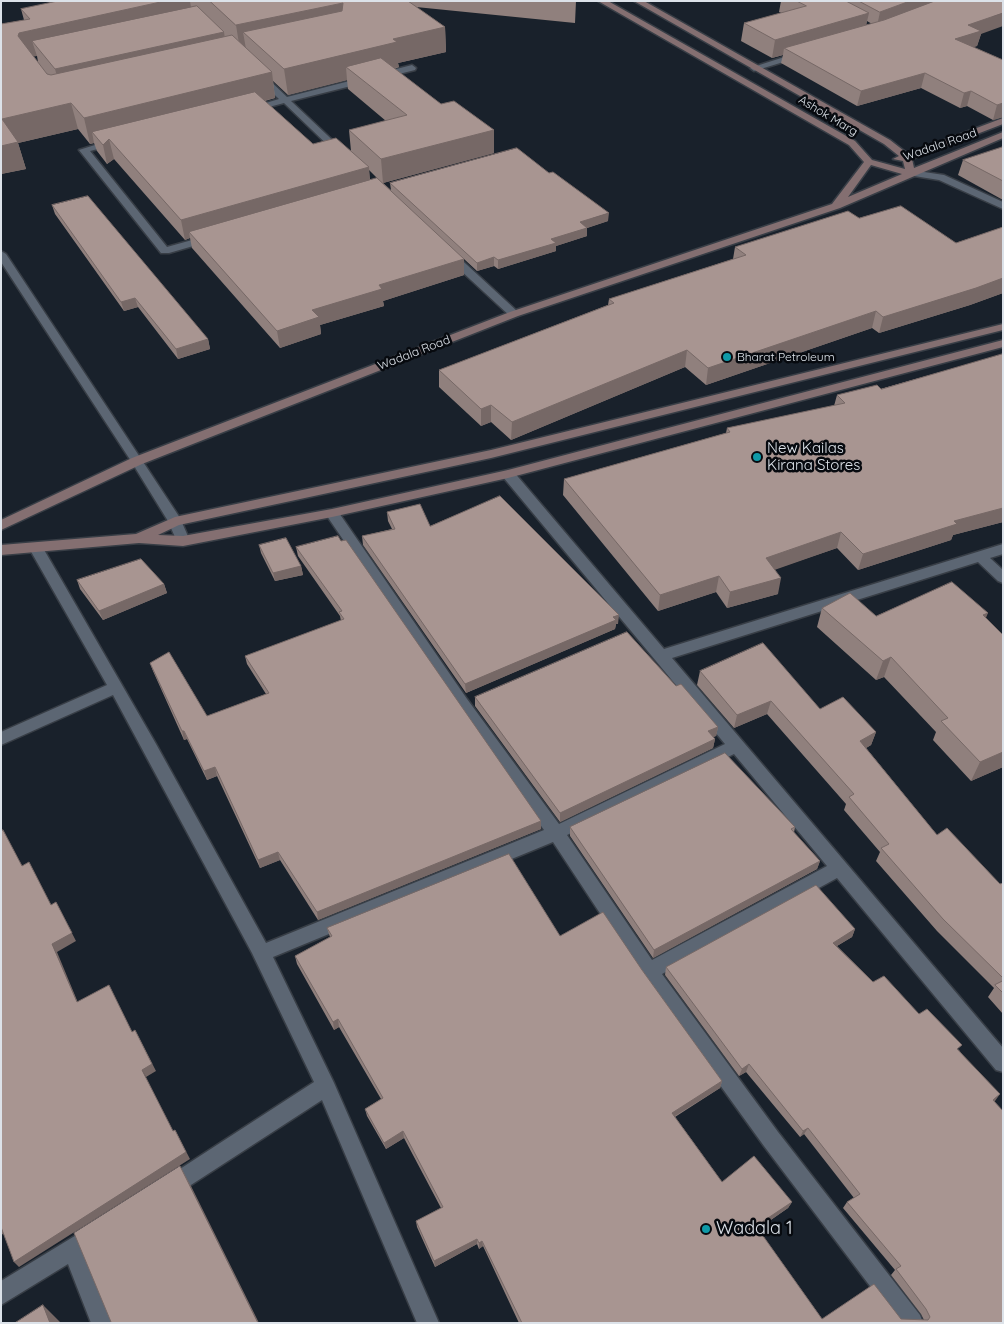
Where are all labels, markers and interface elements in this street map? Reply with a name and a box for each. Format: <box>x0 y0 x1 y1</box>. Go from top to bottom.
street label: Ashok Marg <box>796 93 860 139</box>
street label: Wadala Road <box>902 126 978 164</box>
street label: Wadala Road <box>376 333 452 373</box>
place label: Bharat Petroleum <box>737 350 835 364</box>
marker: Bharat Petroleum <box>721 351 733 363</box>
place label: New Kailas Kirana Stores <box>767 439 860 474</box>
marker: New Kailas Kirana Stores <box>751 451 763 463</box>
place label: Wadala 1 <box>716 1218 793 1240</box>
marker: Wadala 1 <box>700 1223 712 1235</box>

